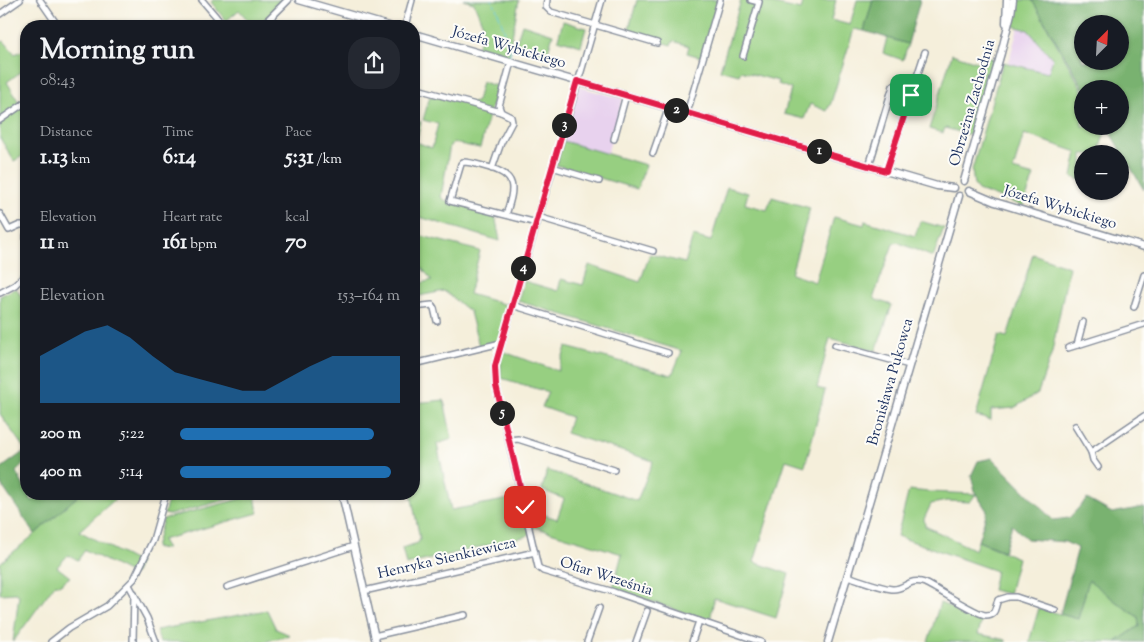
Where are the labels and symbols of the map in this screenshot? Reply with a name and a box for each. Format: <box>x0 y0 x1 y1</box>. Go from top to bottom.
north arrow <box>1074 15 1129 70</box>
street label: Józefa Wybickiego <box>449 21 568 74</box>
street label: Obrzeżna Zachodnia <box>945 37 1001 169</box>
pin <box>890 74 932 116</box>
pin: 2 <box>664 98 688 122</box>
pin: 3 <box>552 112 576 138</box>
pin: 1 <box>806 138 832 164</box>
street label: Józefa Wybickiego <box>1000 180 1119 235</box>
pin: 4 <box>510 256 536 280</box>
street label: Bronisława Pukowca <box>863 316 919 448</box>
pin: 5 <box>490 400 514 426</box>
pin <box>504 486 546 528</box>
street label: Henryka Sienkiewicza <box>376 533 518 585</box>
street label: Ofiar Września <box>557 552 655 602</box>

